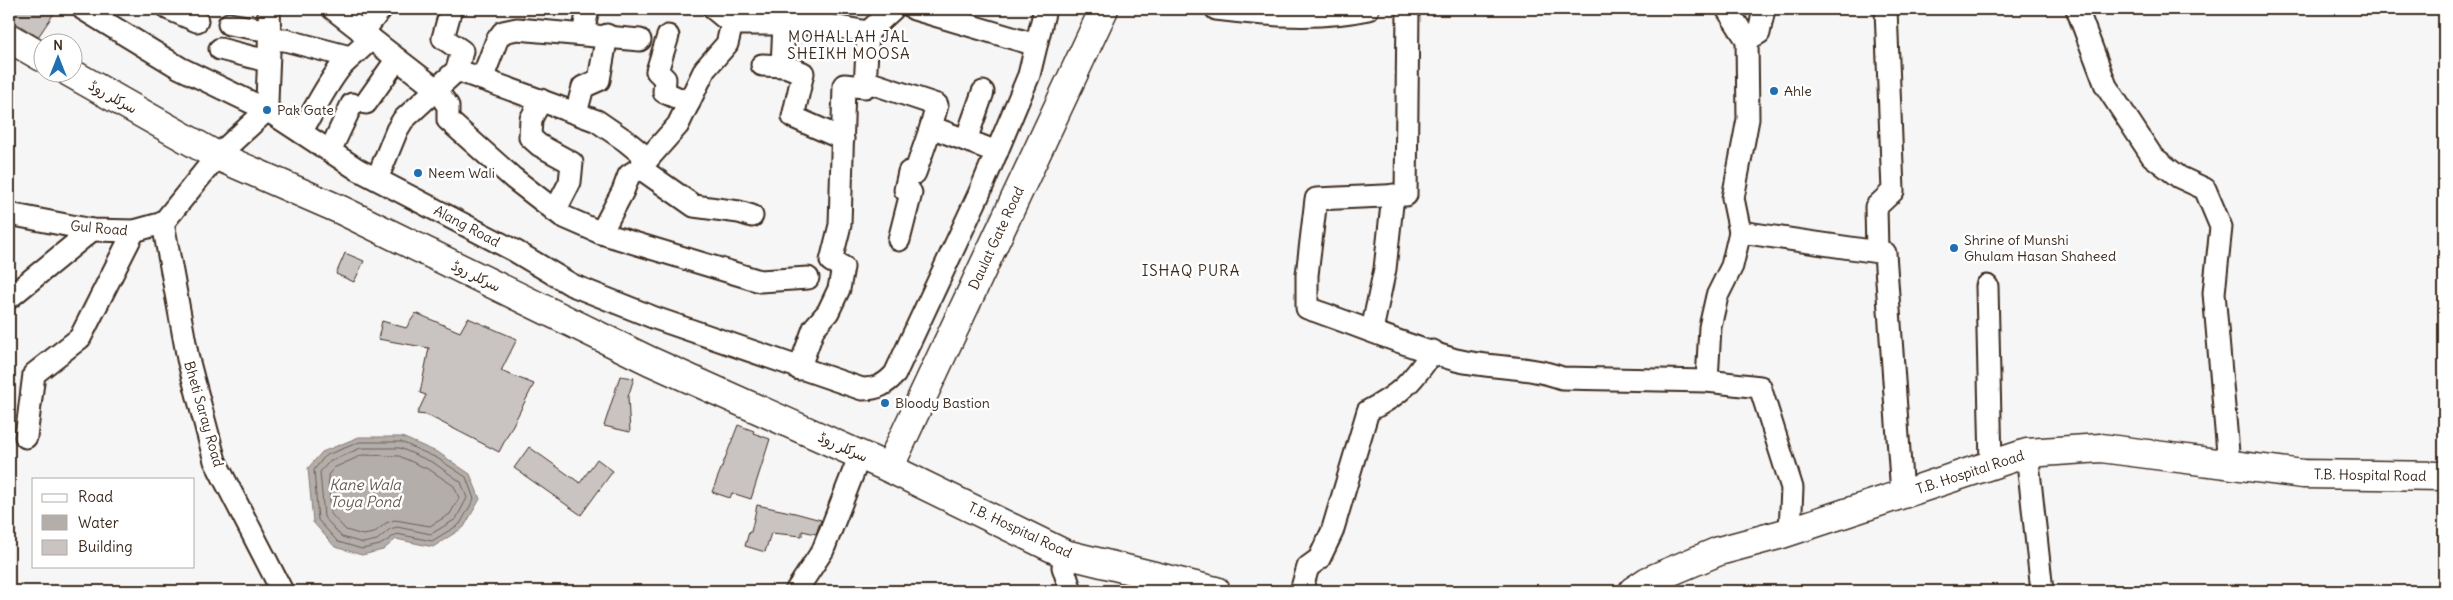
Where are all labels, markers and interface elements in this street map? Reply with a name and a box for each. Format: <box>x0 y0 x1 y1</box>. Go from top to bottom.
district label: MOHALLAH JAL SHEIKH MOOSA <box>787 27 911 63</box>
north arrow <box>32 32 82 82</box>
text: N <box>53 36 63 54</box>
street label: سرکلر روڈ <box>86 76 140 118</box>
place label: Ahle <box>1784 82 1812 100</box>
marker: Ahle <box>1768 85 1780 97</box>
place label: Pak Gate <box>277 101 334 119</box>
marker: Pak Gate <box>261 104 273 116</box>
place label: Neem Wali <box>428 164 495 182</box>
marker: Neem Wali <box>412 167 424 179</box>
street label: Daulat Gate Road <box>964 184 1028 292</box>
street label: Alang Road <box>431 201 503 251</box>
street label: Gul Road <box>70 217 128 239</box>
place label: Shrine of Munshi Ghulam Hasan Shaheed <box>1964 231 2116 265</box>
marker: Shrine of Munshi Ghulam Hasan Shaheed <box>1948 242 1960 254</box>
street label: سرکلر روڈ <box>448 256 504 296</box>
district label: ISHAQ PURA <box>1142 261 1240 280</box>
street label: Bheti Saray Road <box>180 359 228 469</box>
place label: Bloody Bastion <box>895 394 990 412</box>
marker: Bloody Bastion <box>879 397 891 409</box>
street label: سرکلر روڈ <box>815 428 871 466</box>
street label: T.B. Hospital Road <box>1914 446 2026 498</box>
street label: T.B. Hospital Road <box>2314 465 2426 485</box>
water label: Kane Wala Toya Pond <box>329 475 402 511</box>
legend <box>32 478 195 568</box>
text: Road <box>78 487 113 506</box>
street label: T.B. Hospital Road <box>965 498 1075 562</box>
text: Water <box>78 513 119 532</box>
text: Building <box>78 537 133 556</box>

